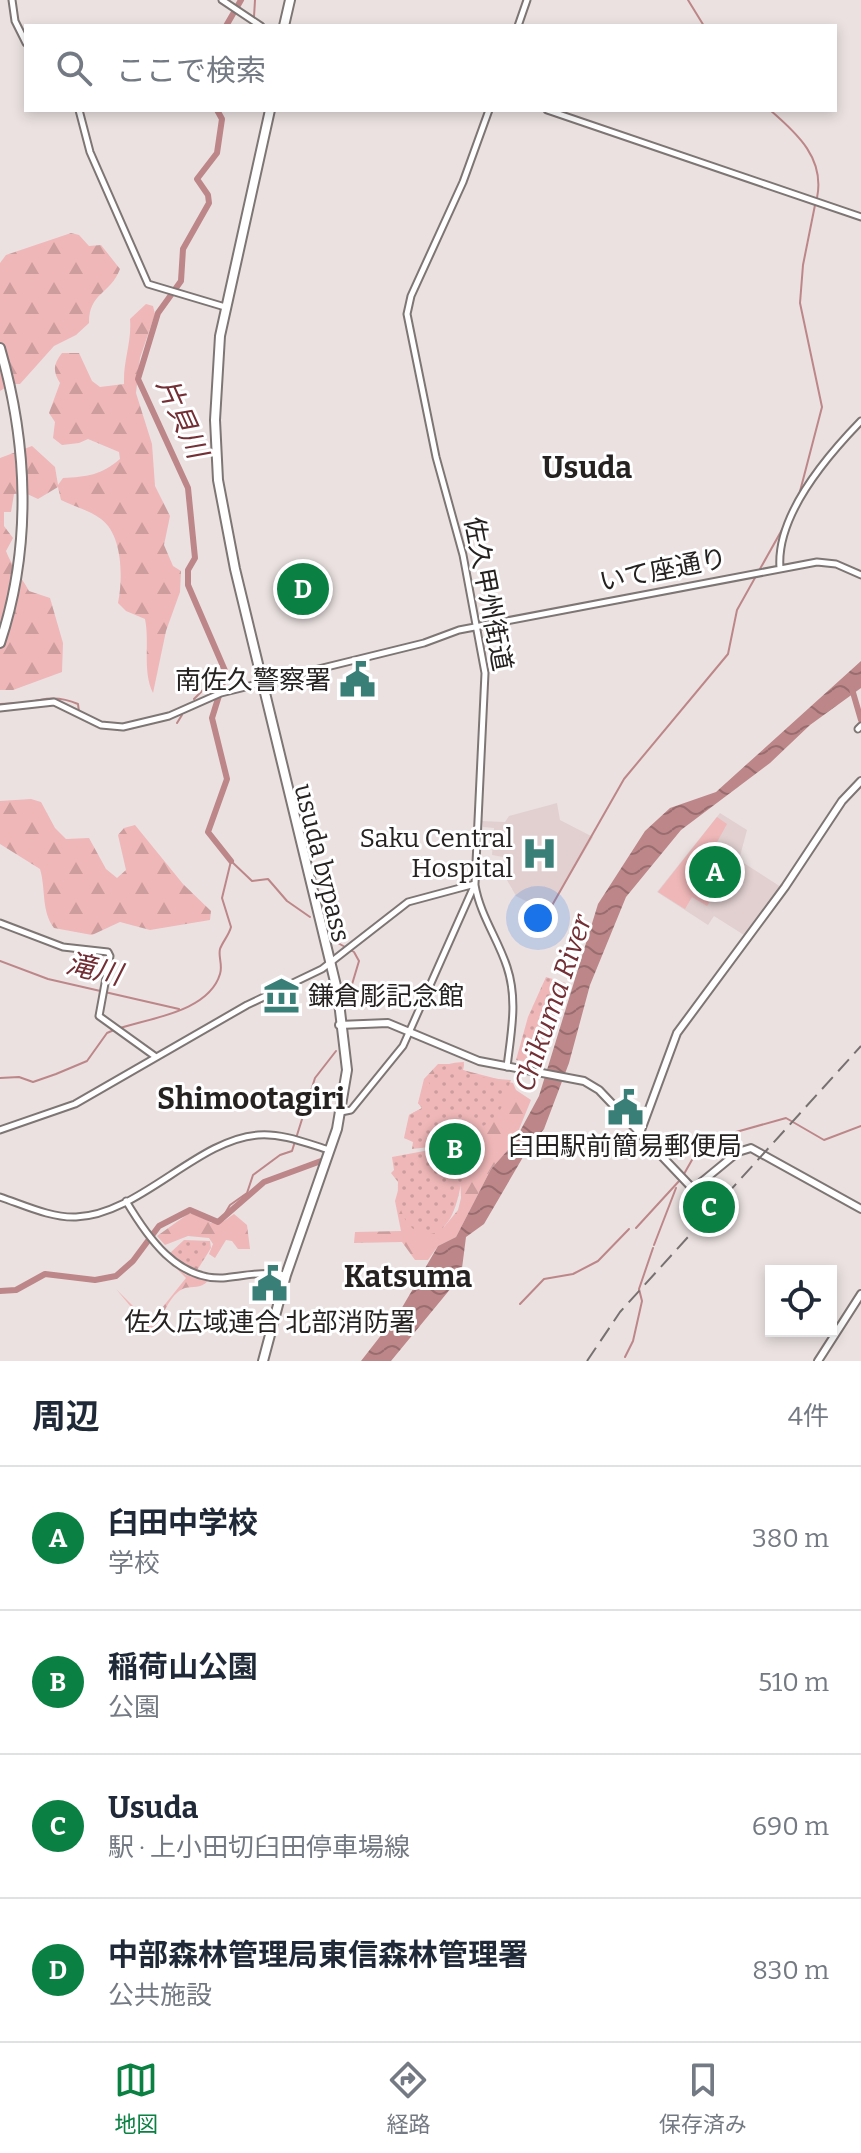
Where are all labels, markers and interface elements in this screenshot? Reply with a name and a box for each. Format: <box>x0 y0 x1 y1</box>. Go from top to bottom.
search box <box>24 24 837 112</box>
icon: search <box>52 46 96 90</box>
text: ここで検索 <box>116 53 266 89</box>
water label: 片貝川 <box>150 373 215 466</box>
district label: Usuda <box>542 450 632 486</box>
street label: 佐久甲州街道 <box>458 514 518 674</box>
street label: いて座通り <box>597 542 729 598</box>
pin: D <box>277 559 329 619</box>
public building icon: 南佐久警察署 <box>338 661 376 699</box>
place label: 南佐久警察署 <box>175 665 331 696</box>
street label: usuda bypass <box>287 781 357 945</box>
place label: Saku Central Hospital <box>360 823 513 884</box>
hospital icon: Saku Central Hospital <box>520 834 558 872</box>
pin: A <box>689 842 741 902</box>
your location <box>518 898 558 938</box>
water label: Chikuma River <box>507 909 599 1095</box>
water label: 滝川 <box>63 947 128 992</box>
museum icon: 鎌倉彫記念館 <box>263 977 301 1015</box>
place label: 鎌倉彫記念館 <box>308 981 464 1012</box>
district label: Shimootagiri <box>157 1081 346 1117</box>
public building icon: 臼田駅前簡易郵便局 <box>606 1088 644 1126</box>
pin: B <box>429 1119 481 1179</box>
place label: 臼田駅前簡易郵便局 <box>508 1131 742 1162</box>
pin: C <box>683 1177 735 1237</box>
district label: Katsuma <box>344 1259 472 1295</box>
public building icon: 佐久広域連合 北部消防署 <box>251 1264 289 1302</box>
map controls <box>765 1265 837 1337</box>
button: locate <box>765 1265 837 1337</box>
place label: 佐久広域連合 北部消防署 <box>124 1307 416 1338</box>
text: 周辺 <box>32 1396 100 1437</box>
text: 4件 <box>788 1401 829 1432</box>
text: 臼田中学校 <box>108 1505 258 1541</box>
text: A <box>49 1523 67 1554</box>
text: 380 m <box>752 1523 829 1554</box>
text: 学校 <box>108 1548 160 1579</box>
text: 稲荷山公園 <box>108 1649 258 1685</box>
text: B <box>50 1667 66 1698</box>
text: 510 m <box>758 1667 829 1698</box>
text: 公園 <box>108 1692 160 1723</box>
text: Usuda <box>108 1790 198 1826</box>
text: C <box>50 1811 66 1842</box>
text: 690 m <box>752 1811 829 1842</box>
text: 駅 · 上小田切臼田停車場線 <box>108 1832 410 1863</box>
text: 中部森林管理局東信森林管理署 <box>108 1937 528 1973</box>
text: D <box>49 1955 67 1986</box>
text: 830 m <box>752 1955 829 1986</box>
text: 公共施設 <box>108 1980 212 2011</box>
tab: 地図 <box>114 2058 158 2138</box>
tab: 経路 <box>386 2058 431 2138</box>
tab: 保存済み <box>659 2058 747 2138</box>

